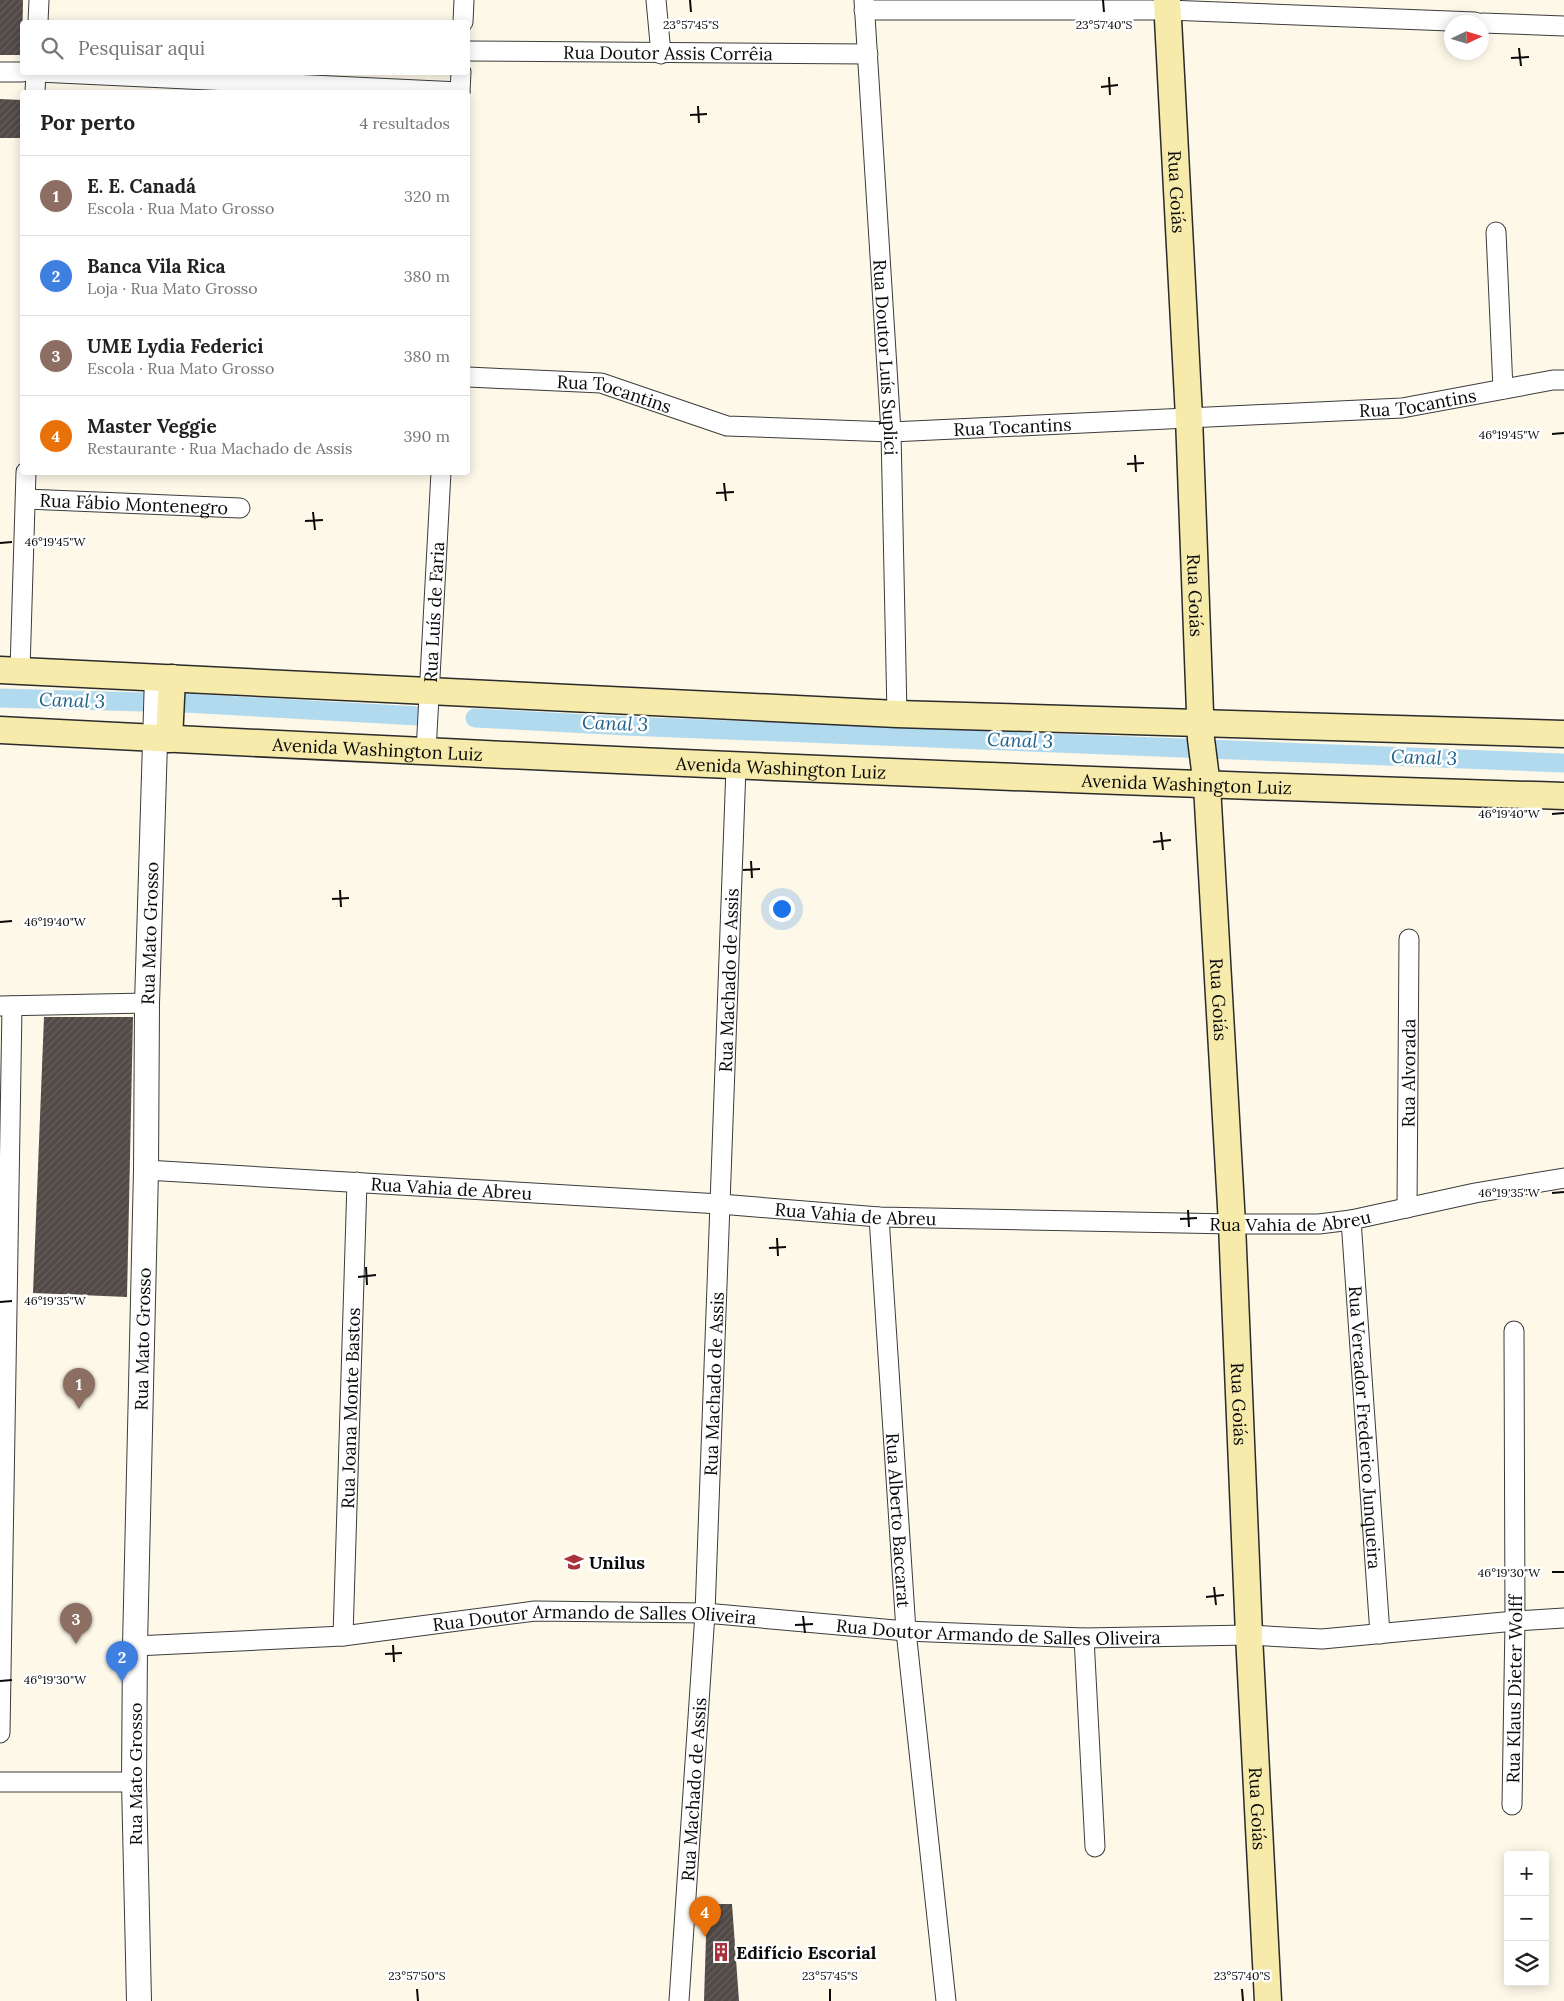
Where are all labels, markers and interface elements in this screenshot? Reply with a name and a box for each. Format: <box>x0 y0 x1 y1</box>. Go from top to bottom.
north arrow <box>1444 15 1489 60</box>
text: 23°57'45"S <box>663 17 719 32</box>
text: 23°57'40"S <box>1076 17 1133 32</box>
search box <box>20 20 470 75</box>
icon: search <box>38 34 66 62</box>
text: Pesquisar aqui <box>78 36 205 60</box>
street label: Rua Doutor Assis Corrêia <box>563 40 773 65</box>
text: Por perto <box>40 109 135 136</box>
text: 4 resultados <box>360 113 450 133</box>
street label: Rua Goiás <box>1163 150 1191 234</box>
text: E. E. Canadá <box>87 174 196 198</box>
text: 1 <box>53 186 59 206</box>
text: 320 m <box>404 186 450 206</box>
text: Escola · Rua Mato Grosso <box>87 198 274 218</box>
text: Banca Vila Rica <box>87 254 226 278</box>
street label: Rua Doutor Luís Suplici <box>869 259 903 456</box>
text: 2 <box>52 266 60 286</box>
text: 380 m <box>404 266 450 286</box>
text: Loja · Rua Mato Grosso <box>87 278 258 298</box>
text: UME Lydia Federici <box>87 334 263 358</box>
text: 3 <box>52 346 60 366</box>
text: 380 m <box>404 346 450 366</box>
text: Escola · Rua Mato Grosso <box>87 358 274 378</box>
street label: Rua Tocantins <box>556 370 675 418</box>
street label: Rua Tocantins <box>1358 383 1478 422</box>
street label: Rua Tocantins <box>953 412 1072 441</box>
text: Master Veggie <box>87 414 217 438</box>
text: 4 <box>52 426 60 446</box>
text: 390 m <box>403 426 450 446</box>
text: 46°19'45"W <box>1479 427 1540 442</box>
text: Restaurante · Rua Machado de Assis <box>87 438 353 458</box>
street label: Rua Fábio Montenegro <box>39 488 229 519</box>
text: 46°19'45"W <box>25 534 86 549</box>
street label: Rua Luís de Faria <box>418 541 449 683</box>
street label: Rua Goiás <box>1183 553 1209 637</box>
water label: Canal 3 <box>38 687 106 713</box>
water label: Canal 3 <box>581 710 649 736</box>
water label: Canal 3 <box>986 727 1054 753</box>
street label: Avenida Washington Luiz <box>271 732 483 765</box>
water label: Canal 3 <box>1390 744 1458 770</box>
street label: Avenida Washington Luiz <box>674 751 887 783</box>
street label: Avenida Washington Luiz <box>1080 768 1292 799</box>
text: 46°19'40"W <box>1478 806 1541 821</box>
street label: Rua Mato Grosso <box>135 861 163 1005</box>
street label: Rua Machado de Assis <box>713 888 743 1073</box>
your location <box>769 896 795 922</box>
text: 46°19'40"W <box>24 914 87 929</box>
street label: Rua Goiás <box>1205 957 1233 1042</box>
street label: Rua Alvorada <box>1396 1019 1420 1127</box>
street label: Rua Vahia de Abreu <box>370 1172 533 1204</box>
text: 46°19'35"W <box>1478 1185 1541 1200</box>
street label: Rua Vahia de Abreu <box>774 1197 937 1230</box>
street label: Rua Vahia de Abreu <box>1209 1204 1373 1236</box>
street label: Rua Mato Grosso <box>129 1267 155 1411</box>
street label: Rua Vereador Frederico Junqueira <box>1344 1285 1387 1570</box>
street label: Rua Machado de Assis <box>699 1292 728 1477</box>
text: 46°19'35"W <box>24 1293 87 1308</box>
street label: Rua Joana Monte Bastos <box>335 1307 365 1509</box>
street label: Rua Goiás <box>1226 1362 1253 1446</box>
pin: 1 <box>63 1368 95 1409</box>
street label: Rua Alberto Baccarat <box>882 1432 916 1609</box>
school or university icon: Unilus <box>563 1551 585 1573</box>
place label: Unilus <box>589 1551 645 1574</box>
text: 46°19'30"W <box>1478 1565 1541 1580</box>
street label: Rua Klaus Dieter Wolff <box>1501 1593 1527 1784</box>
street label: Rua Doutor Armando de Salles Oliveira <box>431 1599 757 1636</box>
pin: 3 <box>60 1603 92 1644</box>
street label: Rua Doutor Armando de Salles Oliveira <box>835 1613 1161 1650</box>
pin: 2 <box>106 1641 138 1682</box>
text: 46°19'30"W <box>24 1672 87 1687</box>
street label: Rua Machado de Assis <box>676 1697 711 1882</box>
street label: Rua Mato Grosso <box>124 1702 147 1846</box>
street label: Rua Goiás <box>1244 1766 1272 1851</box>
map controls <box>1504 1851 1549 1986</box>
button: + <box>1504 1851 1549 1896</box>
pin: 4 <box>689 1896 721 1937</box>
button: − <box>1504 1896 1549 1941</box>
building icon: Edifício Escorial <box>710 1941 732 1963</box>
place label: Edifício Escorial <box>736 1941 877 1964</box>
button: layers <box>1504 1941 1549 1986</box>
text: 23°57'50"S <box>388 1968 446 1983</box>
text: 23°57'45"S <box>802 1968 858 1983</box>
text: 23°57'40"S <box>1214 1968 1271 1983</box>

